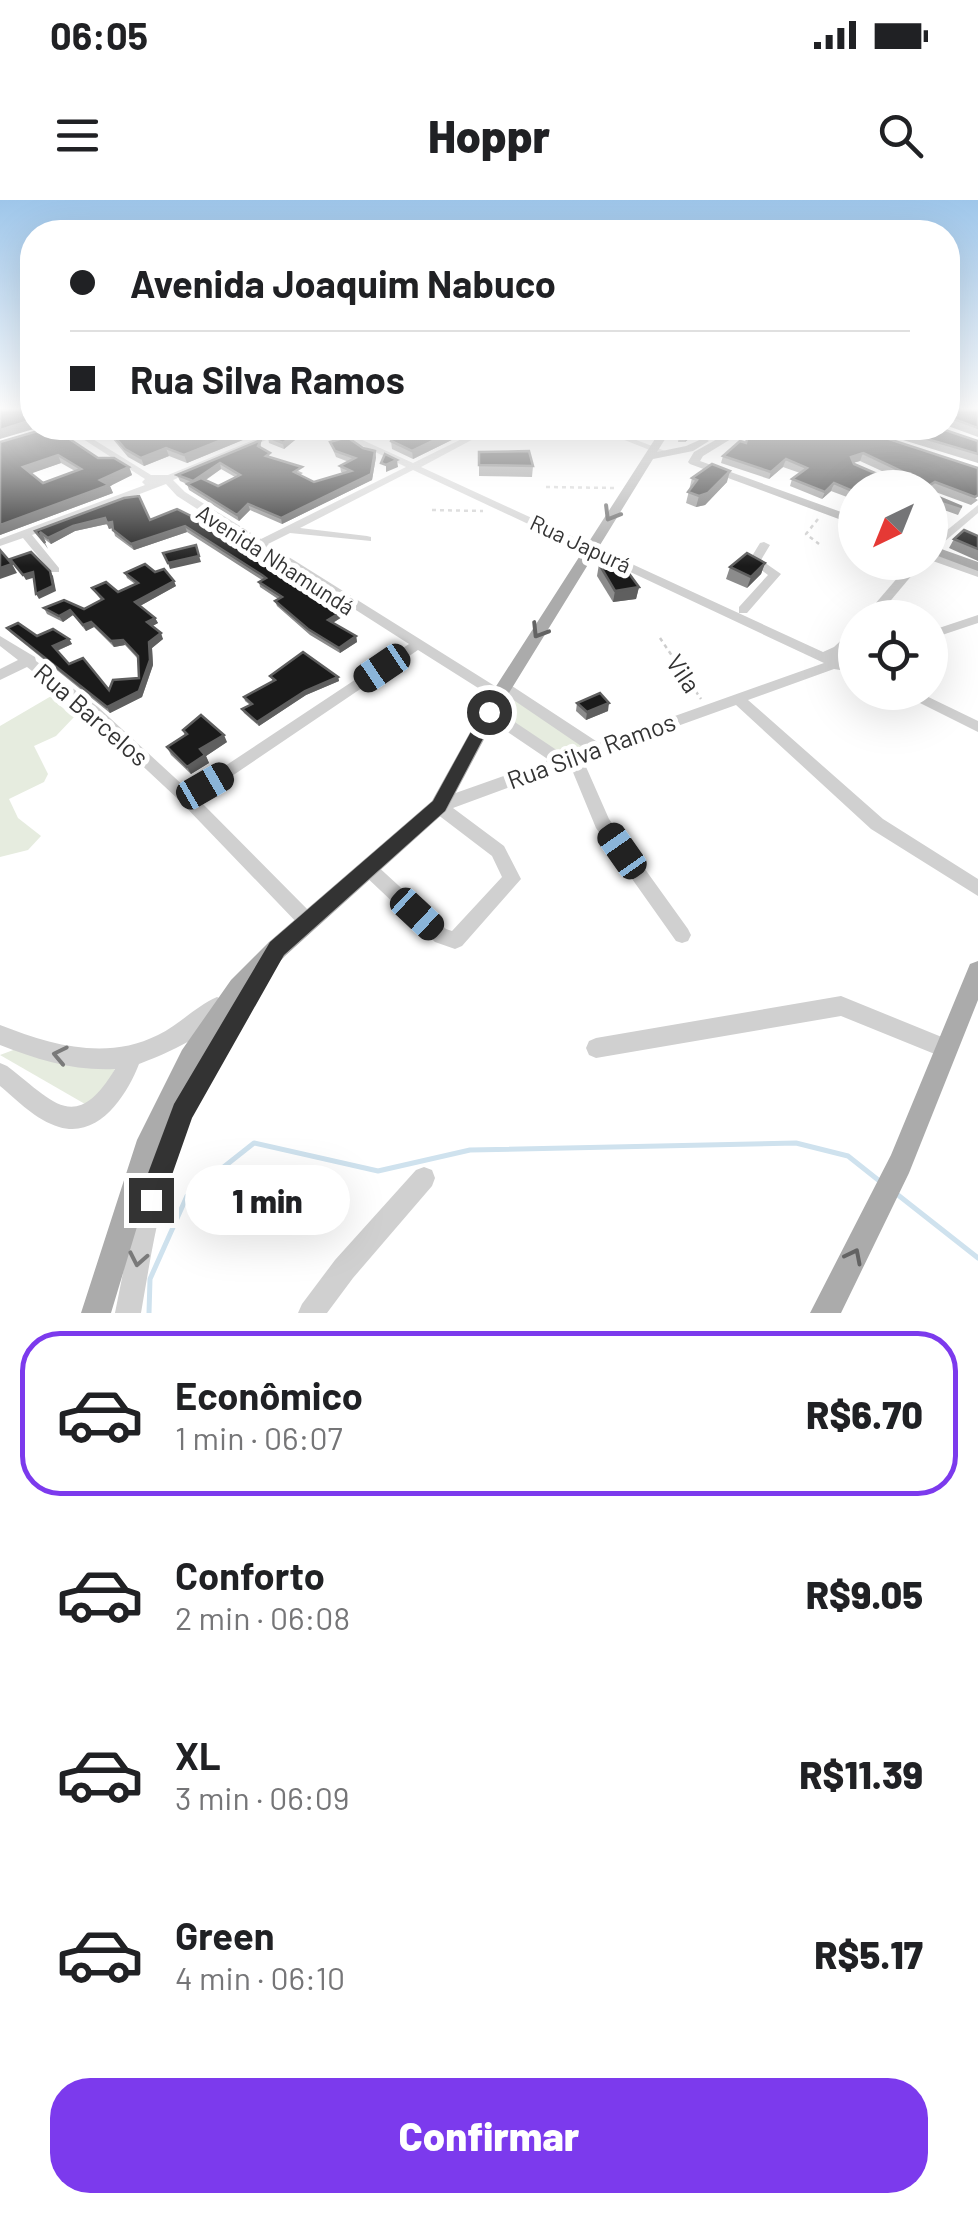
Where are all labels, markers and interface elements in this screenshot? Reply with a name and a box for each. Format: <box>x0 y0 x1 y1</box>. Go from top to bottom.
text: 06:05 <box>50 12 148 58</box>
icon: menu <box>50 108 105 163</box>
text: Hoppr <box>428 108 550 162</box>
icon: search <box>873 108 928 163</box>
text: Avenida Joaquim Nabuco <box>130 260 556 306</box>
text: Rua Silva Ramos <box>130 356 405 402</box>
north arrow <box>838 470 948 580</box>
map controls <box>838 470 948 710</box>
street label: Avenida Nhamundá <box>192 498 360 620</box>
one-way arrow <box>604 503 623 521</box>
street label: Rua Japurá <box>527 508 635 578</box>
button: locate <box>838 600 948 710</box>
one-way arrow <box>532 620 551 638</box>
car <box>349 639 415 697</box>
street label: Vila <box>660 648 708 698</box>
street label: Rua Barcelos <box>29 656 155 772</box>
route start <box>467 690 512 735</box>
street label: Rua Silva Ramos <box>503 706 679 794</box>
car <box>172 758 238 814</box>
car <box>593 818 651 884</box>
car <box>385 883 449 945</box>
one-way arrow <box>52 1046 69 1067</box>
callout: 1 min <box>186 1165 351 1235</box>
route end <box>129 1178 174 1223</box>
text: 1 min <box>232 1181 303 1219</box>
one-way arrow <box>842 1249 861 1267</box>
one-way arrow <box>129 1250 150 1267</box>
icon: car <box>55 1369 145 1459</box>
text: Econômico <box>175 1372 363 1418</box>
text: R$6.70 <box>806 1391 923 1437</box>
text: 1 min · 06:07 <box>175 1418 343 1456</box>
icon: car <box>55 1549 145 1639</box>
text: Conforto <box>175 1552 325 1598</box>
text: R$9.05 <box>806 1571 923 1617</box>
text: 2 min · 06:08 <box>175 1598 350 1636</box>
icon: car <box>55 1729 145 1819</box>
text: XL <box>175 1732 221 1778</box>
text: R$11.39 <box>799 1751 923 1797</box>
text: 3 min · 06:09 <box>175 1778 349 1816</box>
icon: car <box>55 1909 145 1999</box>
text: Green <box>175 1912 275 1958</box>
text: R$5.17 <box>814 1931 923 1977</box>
text: 4 min · 06:10 <box>175 1958 345 1996</box>
button: Confirmar <box>50 2078 928 2193</box>

